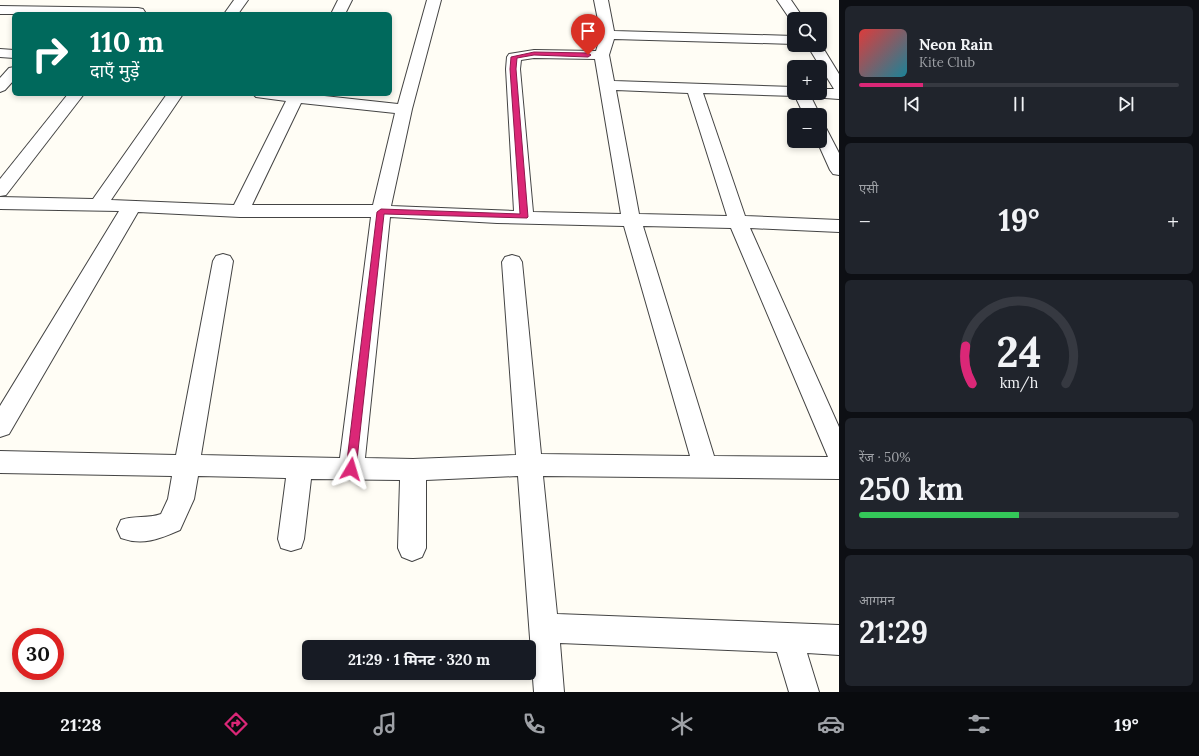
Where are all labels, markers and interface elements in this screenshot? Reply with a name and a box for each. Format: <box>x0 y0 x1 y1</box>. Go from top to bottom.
map controls <box>787 12 827 148</box>
button: search <box>787 12 827 52</box>
pin <box>571 14 605 55</box>
icon: arrive <box>577 20 599 42</box>
text: 110 m <box>90 24 164 60</box>
icon: right <box>24 28 76 80</box>
text: Neon Rain <box>919 35 993 54</box>
text: Kite Club <box>919 54 975 71</box>
text: दाएँ मुड़ें <box>90 59 139 82</box>
button: + <box>787 60 827 100</box>
icon: previous <box>901 93 923 115</box>
icon: pause <box>1008 93 1030 115</box>
icon: next <box>1115 93 1137 115</box>
button: − <box>787 108 827 148</box>
text: एसी <box>859 180 878 197</box>
text: 19° <box>999 201 1039 239</box>
text: − <box>859 207 871 235</box>
text: + <box>1167 207 1179 235</box>
text: 24 <box>997 325 1041 378</box>
text: km/h <box>1000 374 1039 393</box>
position arrow <box>330 448 372 490</box>
text: रेंज · 50% <box>859 449 911 466</box>
text: 250 km <box>859 470 964 508</box>
text: आगमन <box>859 592 895 609</box>
text: 21:29 <box>859 613 928 651</box>
speed limit sign: 30 <box>12 628 64 680</box>
text: 21:29 · 1 मिनट · 320 m <box>348 650 490 669</box>
icon: directions <box>222 710 250 738</box>
icon: music <box>371 710 399 738</box>
icon: phone <box>520 710 548 738</box>
icon: climate <box>668 710 696 738</box>
icon: car <box>817 710 845 738</box>
icon: filters <box>965 710 993 738</box>
text: 21:28 <box>60 713 102 736</box>
text: 19° <box>1114 713 1139 736</box>

